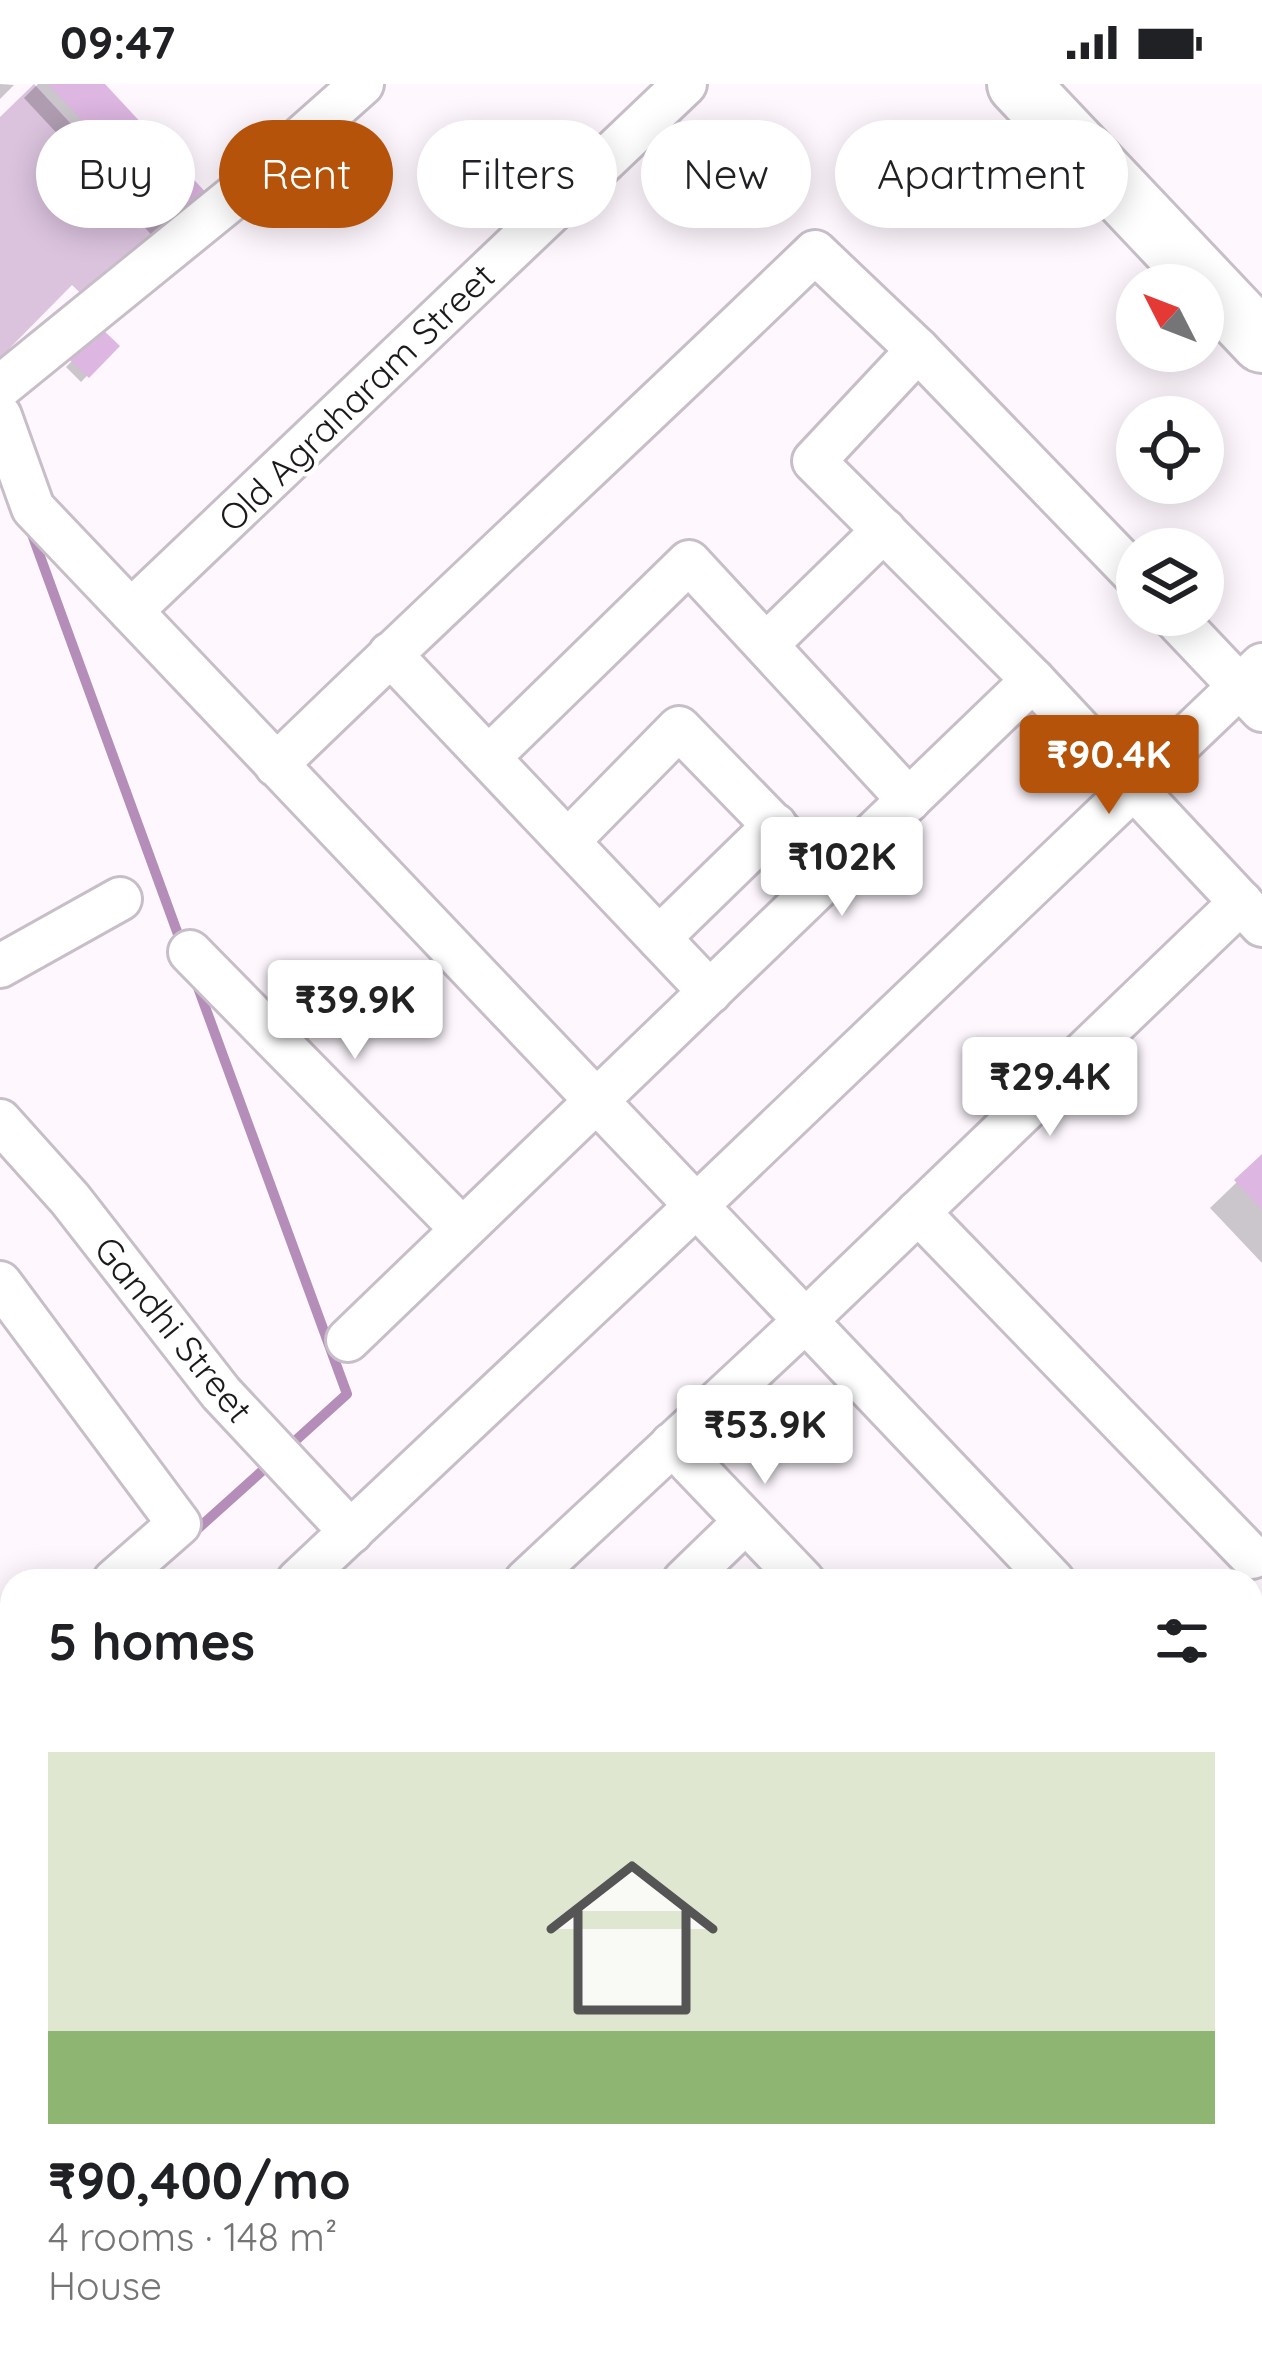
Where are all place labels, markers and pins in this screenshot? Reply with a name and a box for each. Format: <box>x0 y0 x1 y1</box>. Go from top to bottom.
pin: ₹90.4K <box>1011 715 1207 817</box>
pin: ₹102K <box>758 817 926 919</box>
pin: ₹39.9K <box>257 960 453 1062</box>
pin: ₹29.4K <box>952 1037 1148 1139</box>
pin: ₹53.9K <box>667 1385 863 1487</box>

